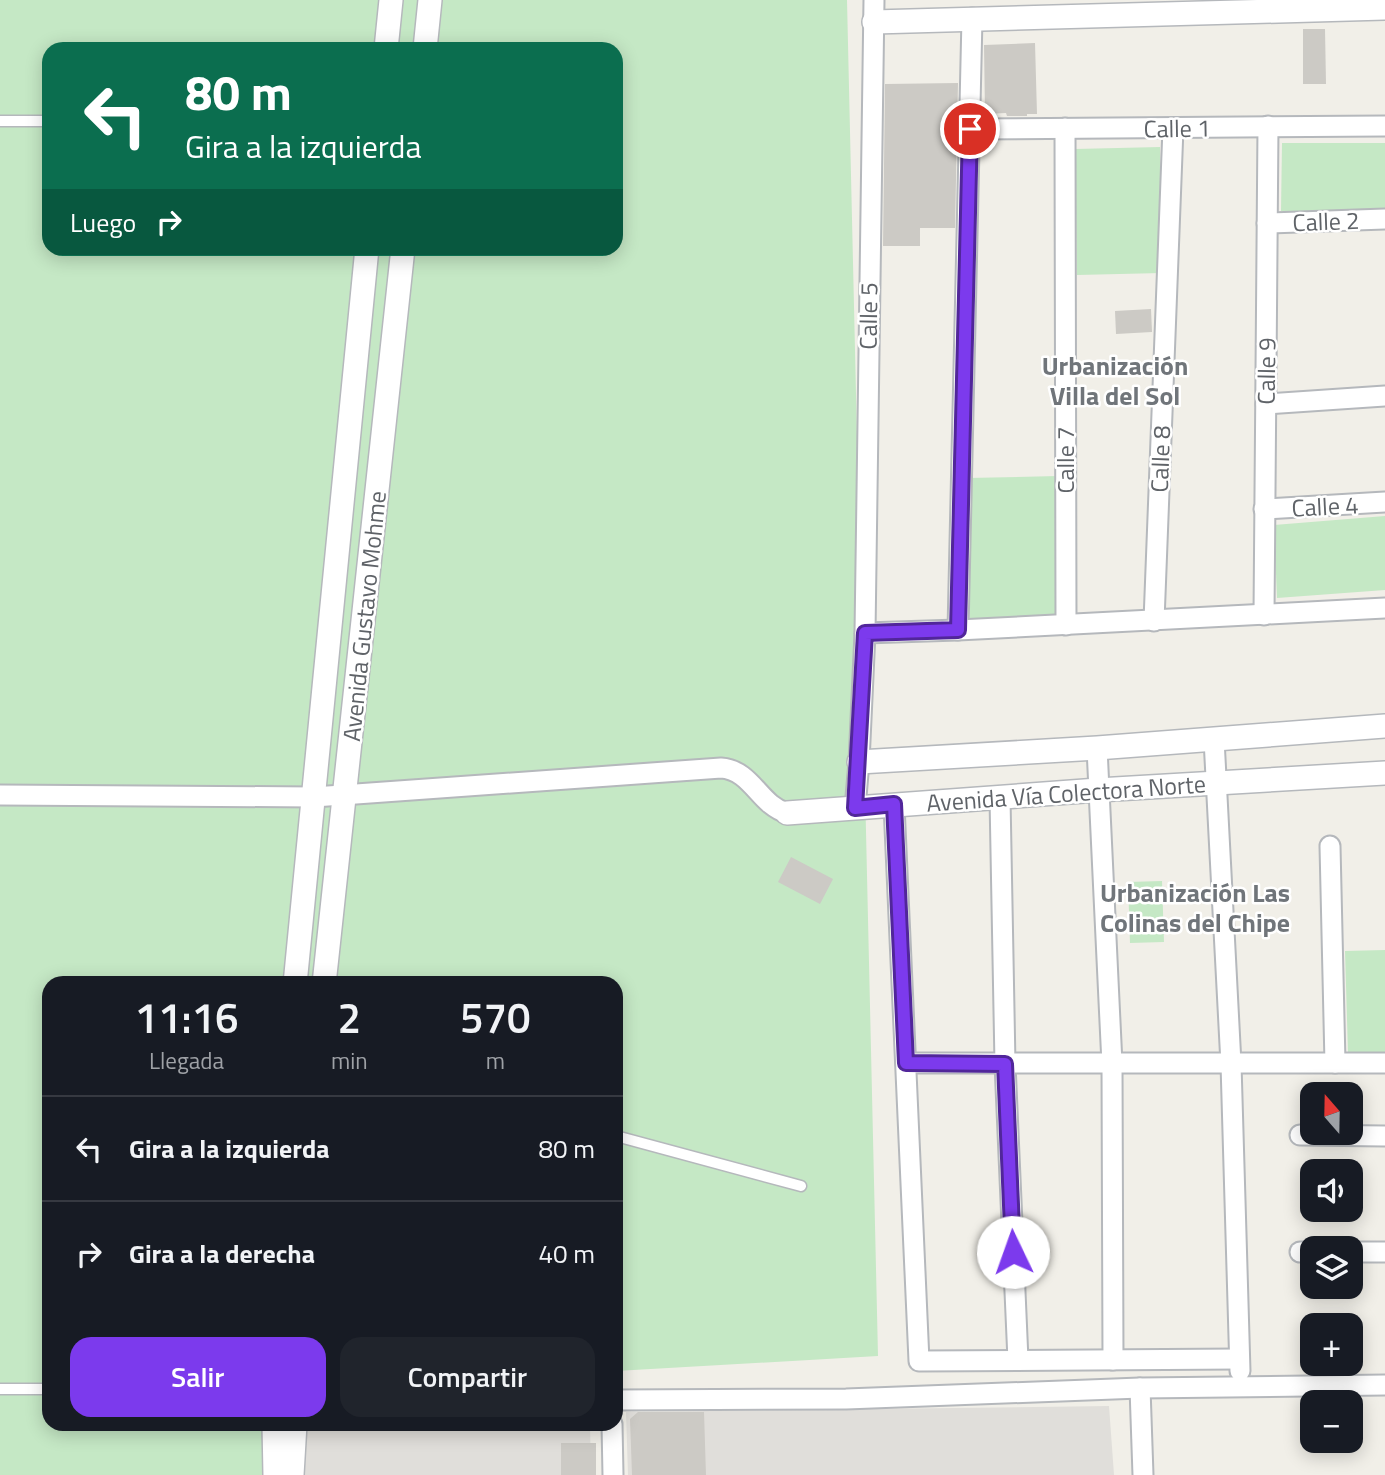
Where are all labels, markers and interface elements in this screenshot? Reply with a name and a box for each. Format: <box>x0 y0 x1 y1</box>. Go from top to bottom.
text: 80 m <box>185 54 292 129</box>
icon: left <box>70 70 161 161</box>
pin <box>940 99 1000 159</box>
street label: Calle 1 <box>1143 109 1211 147</box>
icon: arrive <box>951 110 989 148</box>
text: Gira a la izquierda <box>185 122 421 170</box>
street label: Calle 2 <box>1292 202 1360 240</box>
text: Luego <box>70 203 136 242</box>
icon: right <box>150 203 188 241</box>
street label: Calle 5 <box>849 282 887 350</box>
street label: Calle 9 <box>1247 337 1285 405</box>
district label: Urbanización Villa del Sol <box>1042 346 1188 415</box>
street label: Calle 8 <box>1141 425 1179 493</box>
street label: Calle 7 <box>1047 426 1083 494</box>
street label: Calle 4 <box>1291 486 1359 526</box>
street label: Avenida Gustavo Mohme <box>333 489 395 743</box>
street label: Avenida Vía Colectora Norte <box>925 765 1207 821</box>
district label: Urbanización Las Colinas del Chipe <box>1100 873 1290 942</box>
text: 11:16 <box>134 985 239 1049</box>
text: 2 <box>338 985 361 1049</box>
text: 570 <box>460 985 531 1049</box>
text: Llegada <box>149 1043 224 1078</box>
text: min <box>331 1043 368 1078</box>
text: m <box>486 1043 505 1078</box>
north arrow <box>1300 1082 1363 1144</box>
map controls <box>1300 1082 1363 1453</box>
text: Gira a la izquierda <box>129 1129 330 1168</box>
text: 80 m <box>538 1129 595 1168</box>
icon: left <box>70 1130 108 1168</box>
button: sound <box>1300 1159 1363 1222</box>
position arrow <box>976 1215 1050 1289</box>
text: Gira a la derecha <box>129 1234 315 1273</box>
text: 40 m <box>538 1234 595 1273</box>
icon: right <box>70 1235 108 1273</box>
button: layers <box>1300 1236 1363 1299</box>
button: + <box>1300 1313 1363 1376</box>
button: Salir <box>70 1337 326 1417</box>
button: Compartir <box>340 1337 595 1417</box>
button: − <box>1300 1390 1363 1453</box>

